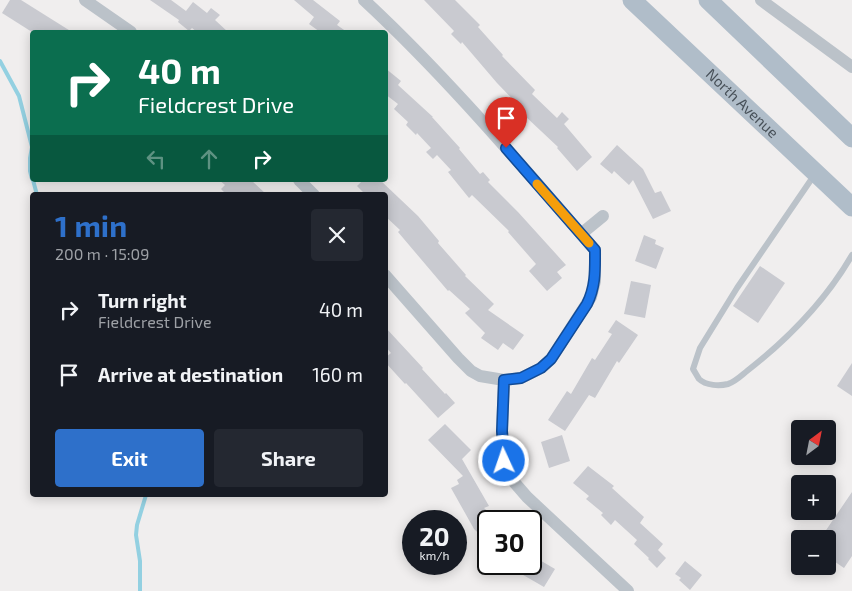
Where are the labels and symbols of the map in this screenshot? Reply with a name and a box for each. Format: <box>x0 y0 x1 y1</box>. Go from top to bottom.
street label: North Avenue <box>703 64 783 141</box>
pin <box>485 97 527 148</box>
north arrow <box>791 420 836 465</box>
position arrow <box>477 434 529 486</box>
speed limit sign: 30 <box>477 510 542 575</box>

